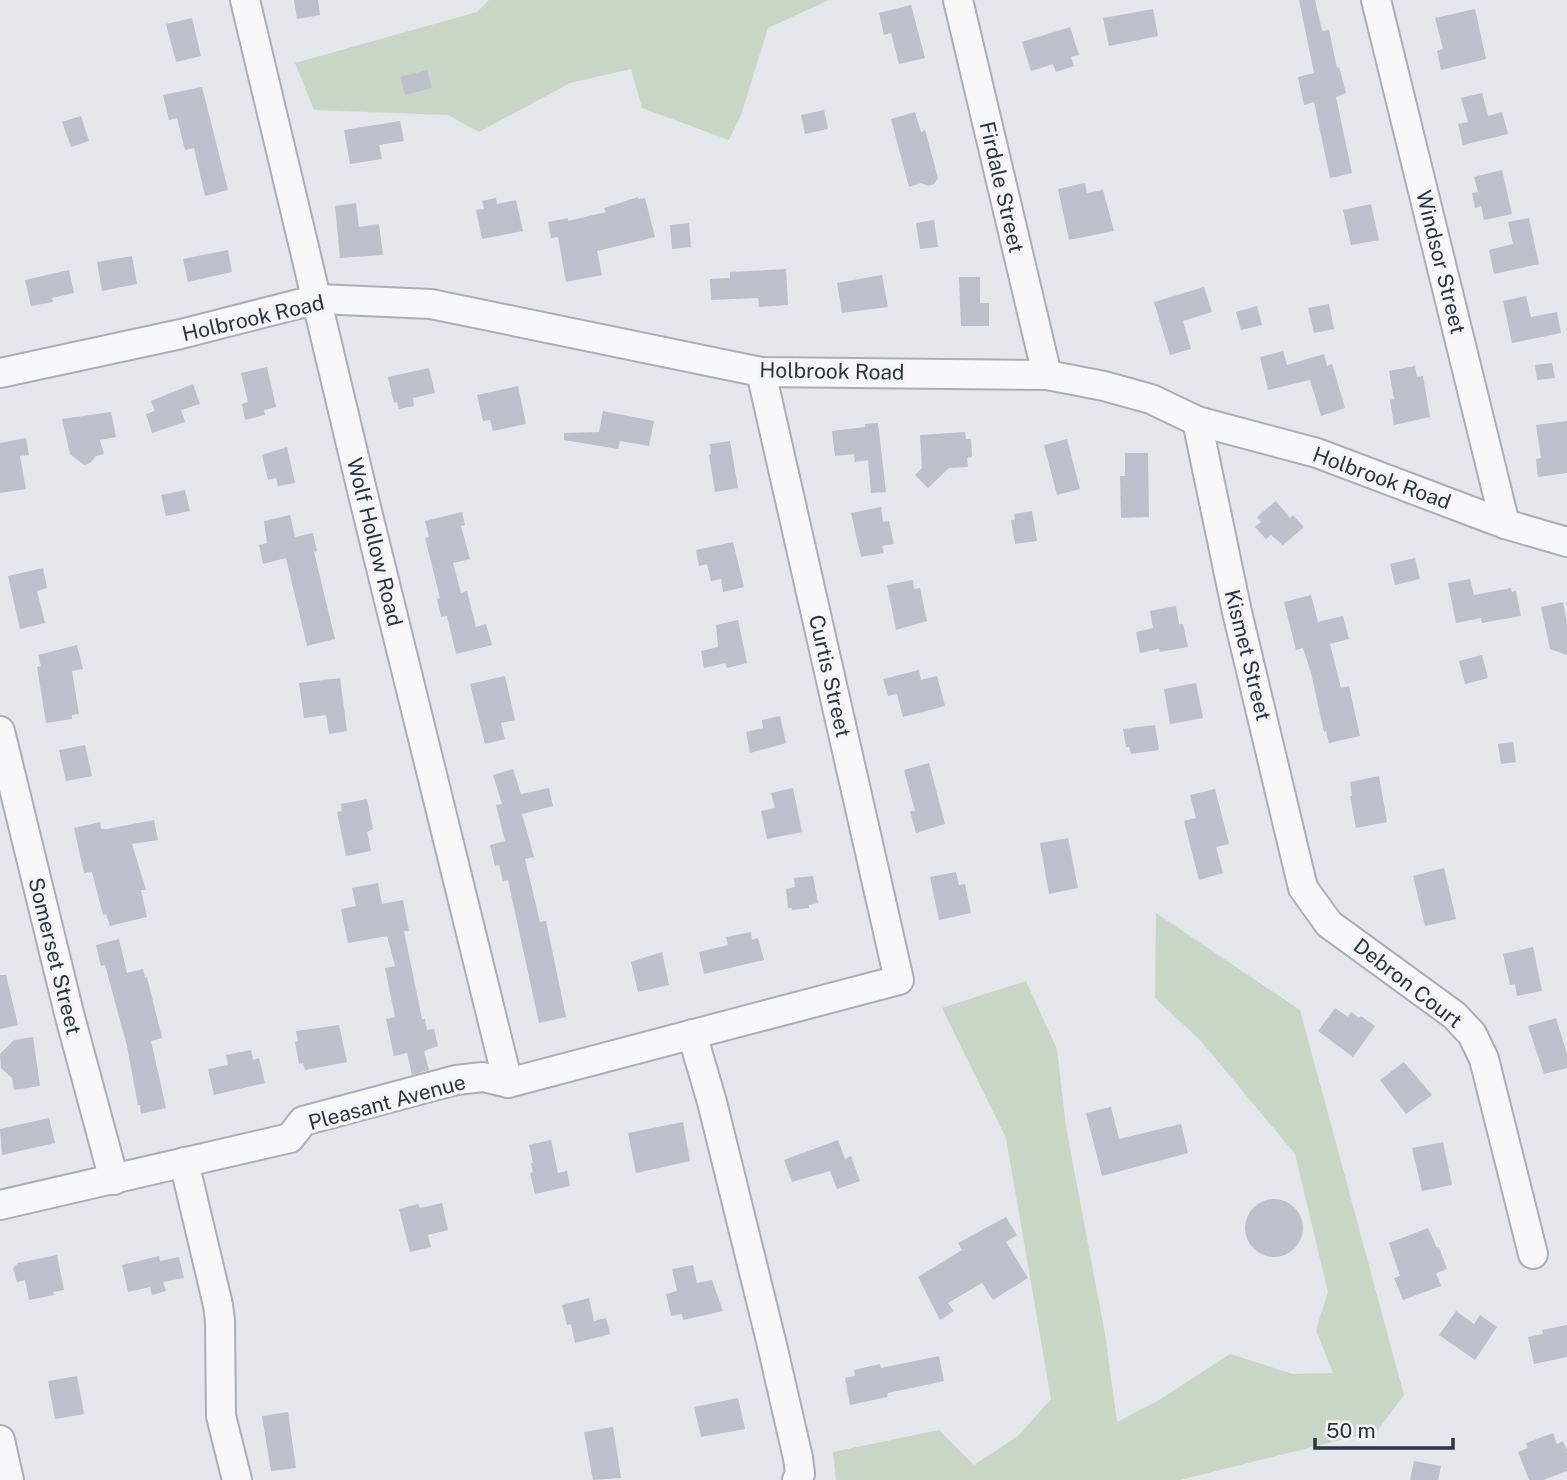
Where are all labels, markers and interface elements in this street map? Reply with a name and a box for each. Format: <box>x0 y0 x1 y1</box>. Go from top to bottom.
street label: Firdale Street <box>975 119 1029 255</box>
street label: Windsor Street <box>1411 188 1471 336</box>
street label: Holbrook Road <box>180 290 326 346</box>
street label: Holbrook Road <box>759 357 905 385</box>
street label: Holbrook Road <box>1310 441 1454 515</box>
street label: Wolf Hollow Road <box>342 455 408 629</box>
street label: Kismet Street <box>1220 587 1276 723</box>
street label: Curtis Street <box>804 612 856 740</box>
street label: Somerset Street <box>23 875 87 1037</box>
street label: Debron Court <box>1349 933 1467 1033</box>
street label: Pleasant Avenue <box>306 1069 468 1135</box>
scale bar <box>1315 1406 1453 1450</box>
text: 50 m <box>1326 1418 1376 1443</box>

